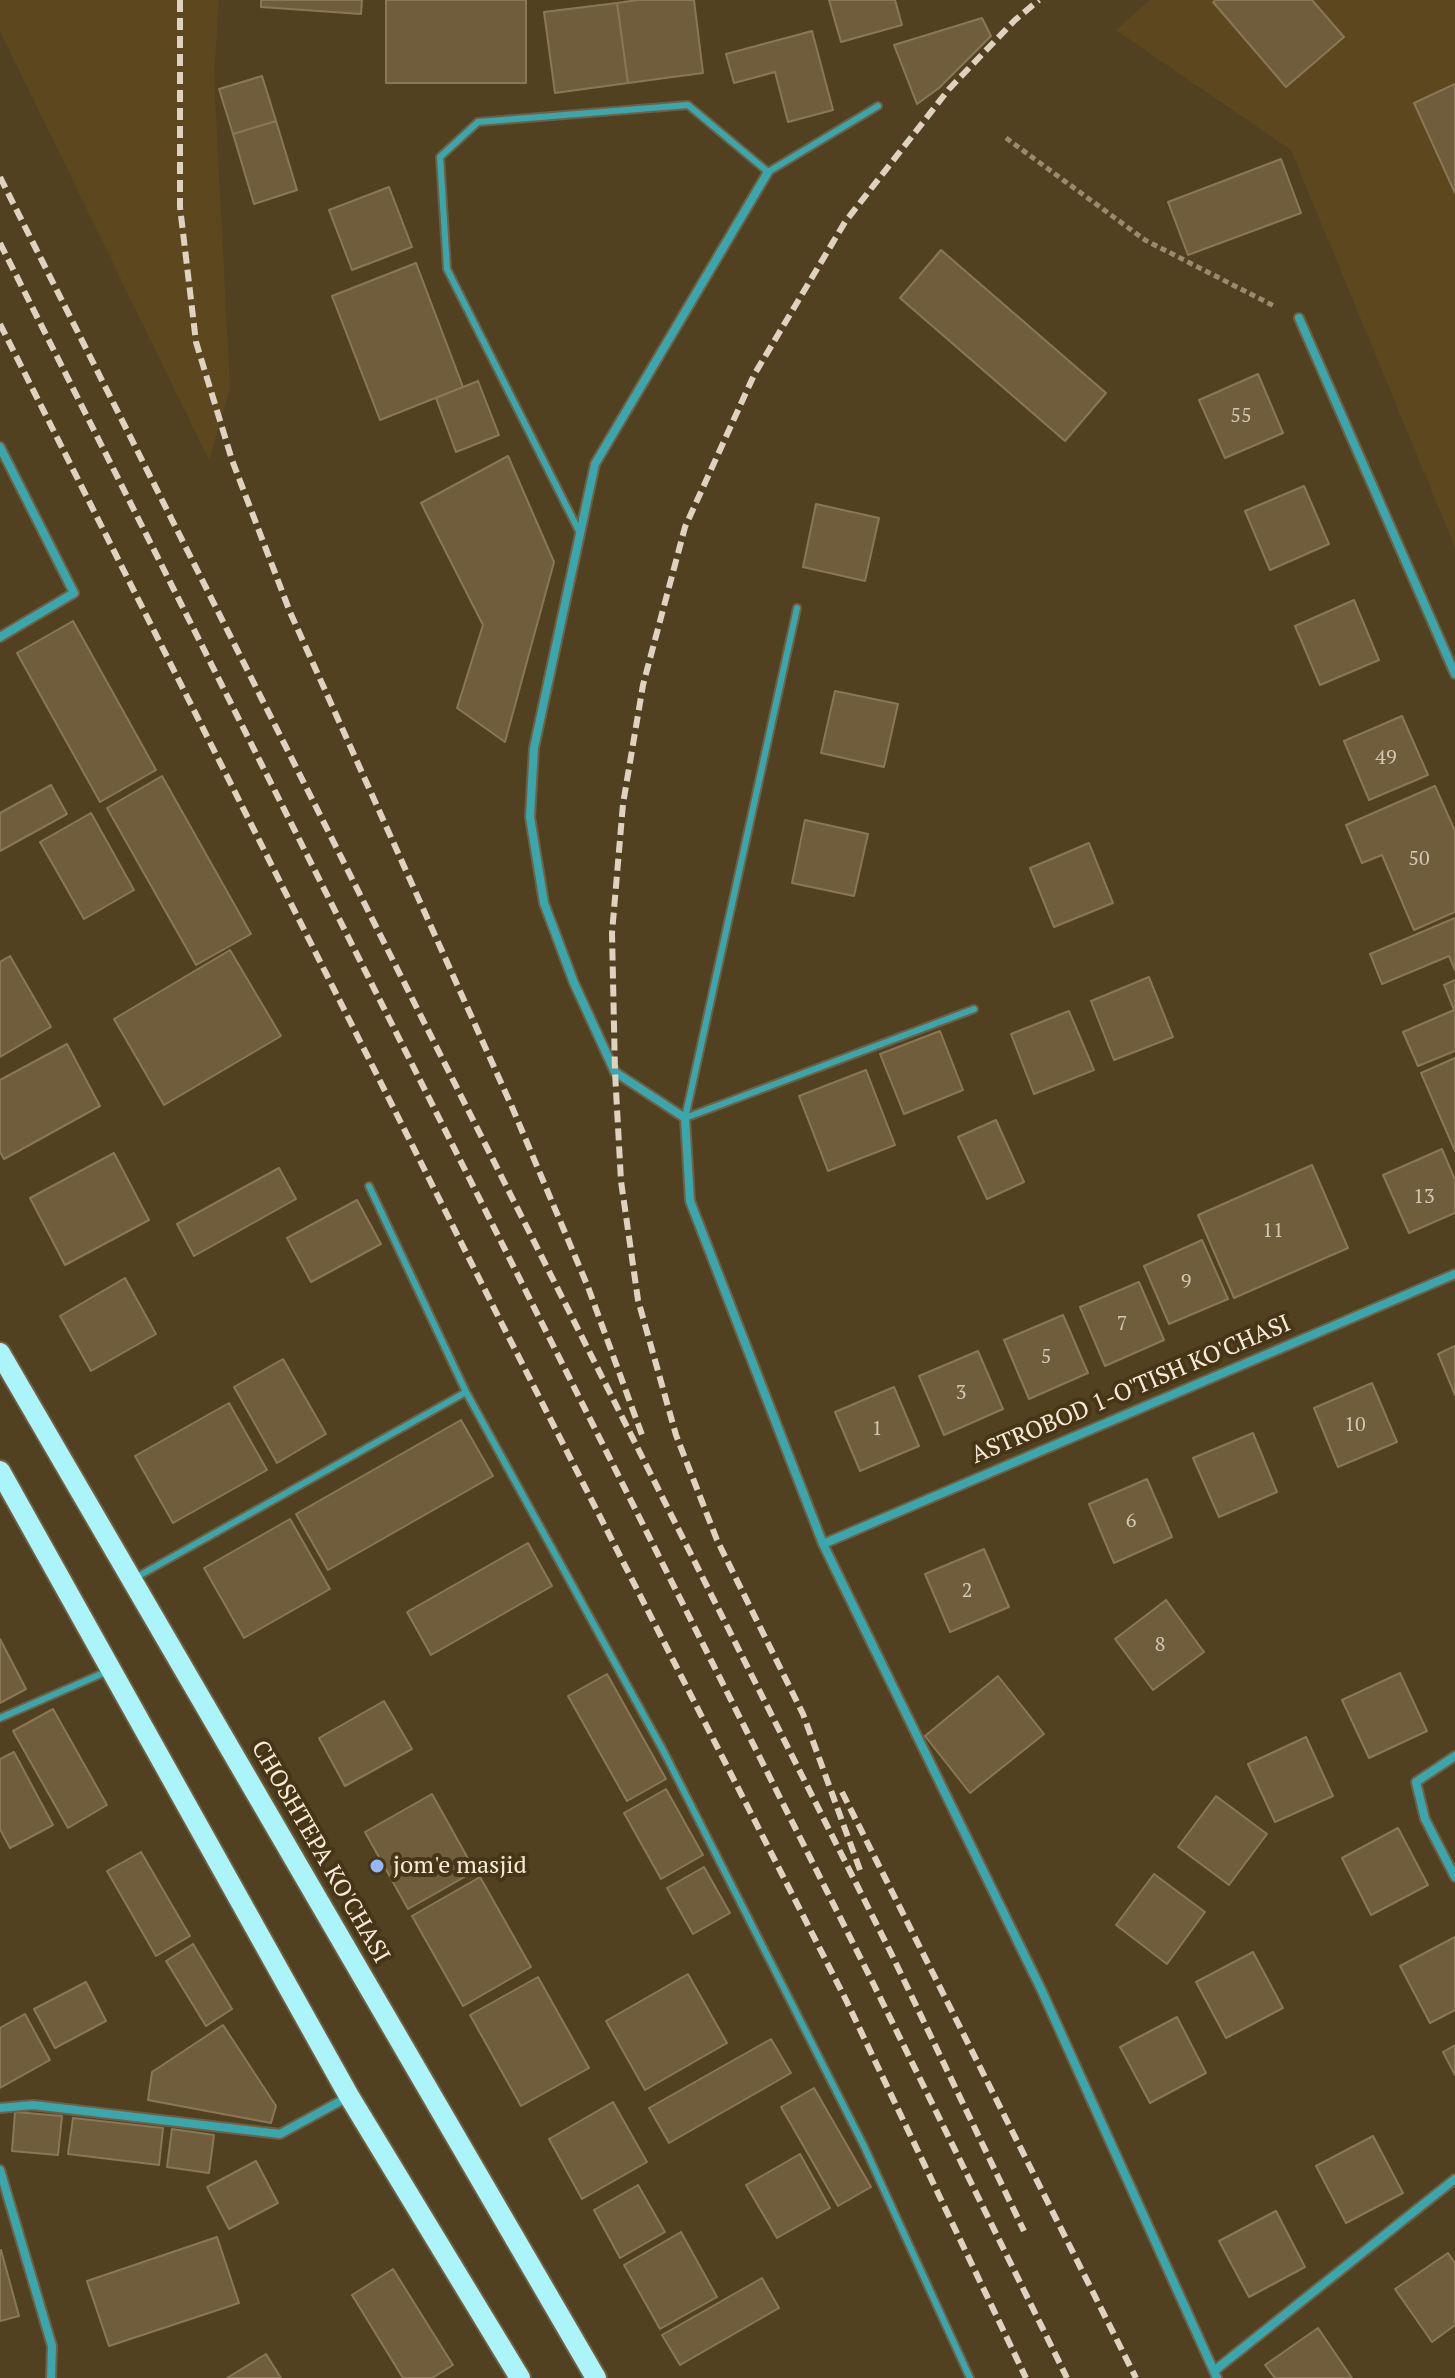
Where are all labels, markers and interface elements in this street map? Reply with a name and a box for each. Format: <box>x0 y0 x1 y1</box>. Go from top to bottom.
house number: 55 <box>1230 404 1252 428</box>
house number: 49 <box>1375 746 1397 770</box>
house number: 50 <box>1408 847 1430 871</box>
house number: 13 <box>1413 1185 1435 1209</box>
house number: 11 <box>1262 1219 1284 1243</box>
house number: 9 <box>1181 1270 1191 1294</box>
street label: ASTROBOD 1-O'TISH KO'CHASI <box>967 1310 1295 1470</box>
house number: 7 <box>1117 1312 1127 1336</box>
house number: 5 <box>1041 1345 1051 1369</box>
house number: 3 <box>956 1381 966 1405</box>
house number: 10 <box>1344 1413 1366 1437</box>
house number: 1 <box>872 1417 882 1441</box>
house number: 6 <box>1126 1509 1136 1533</box>
house number: 2 <box>962 1579 972 1603</box>
house number: 8 <box>1155 1633 1165 1657</box>
street label: CHOSHTEPA KO'CHASI <box>245 1736 395 1968</box>
place label: jom'e masjid <box>393 1852 527 1880</box>
marker: jom'e masjid <box>368 1857 386 1875</box>

